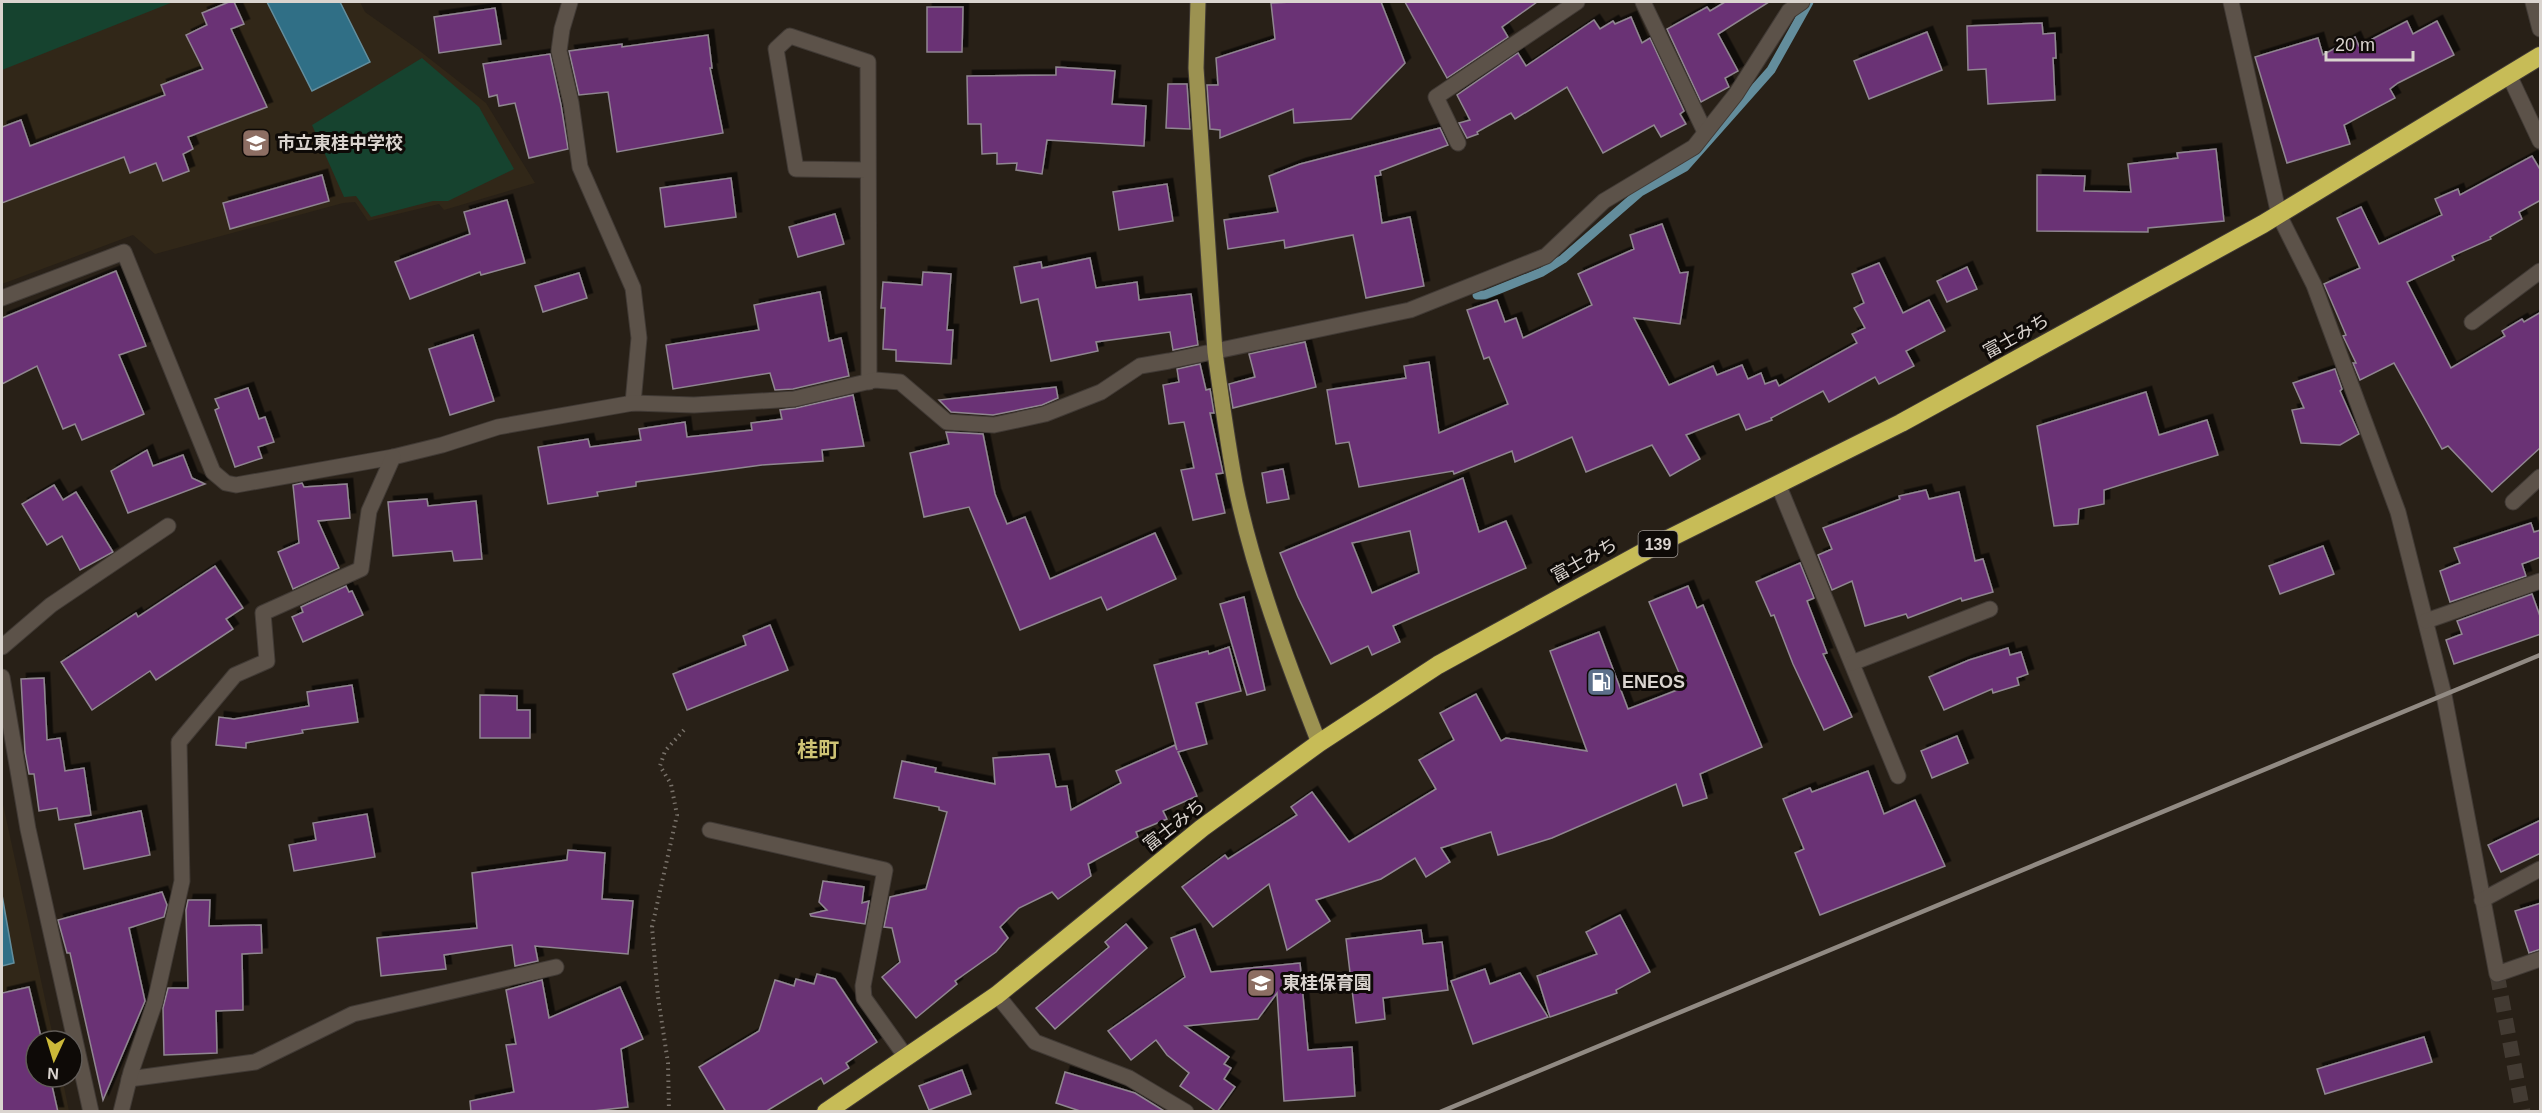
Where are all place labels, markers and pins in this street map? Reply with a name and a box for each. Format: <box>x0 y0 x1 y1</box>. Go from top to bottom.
school or university icon: 市立東桂中学校 <box>240 127 272 159</box>
place label: 市立東桂中学校 <box>277 133 403 153</box>
fuel station icon: ENEOS <box>1585 666 1617 698</box>
place label: ENEOS <box>1622 672 1685 692</box>
school or university icon: 東桂保育園 <box>1245 967 1277 999</box>
place label: 東桂保育園 <box>1282 973 1372 993</box>

